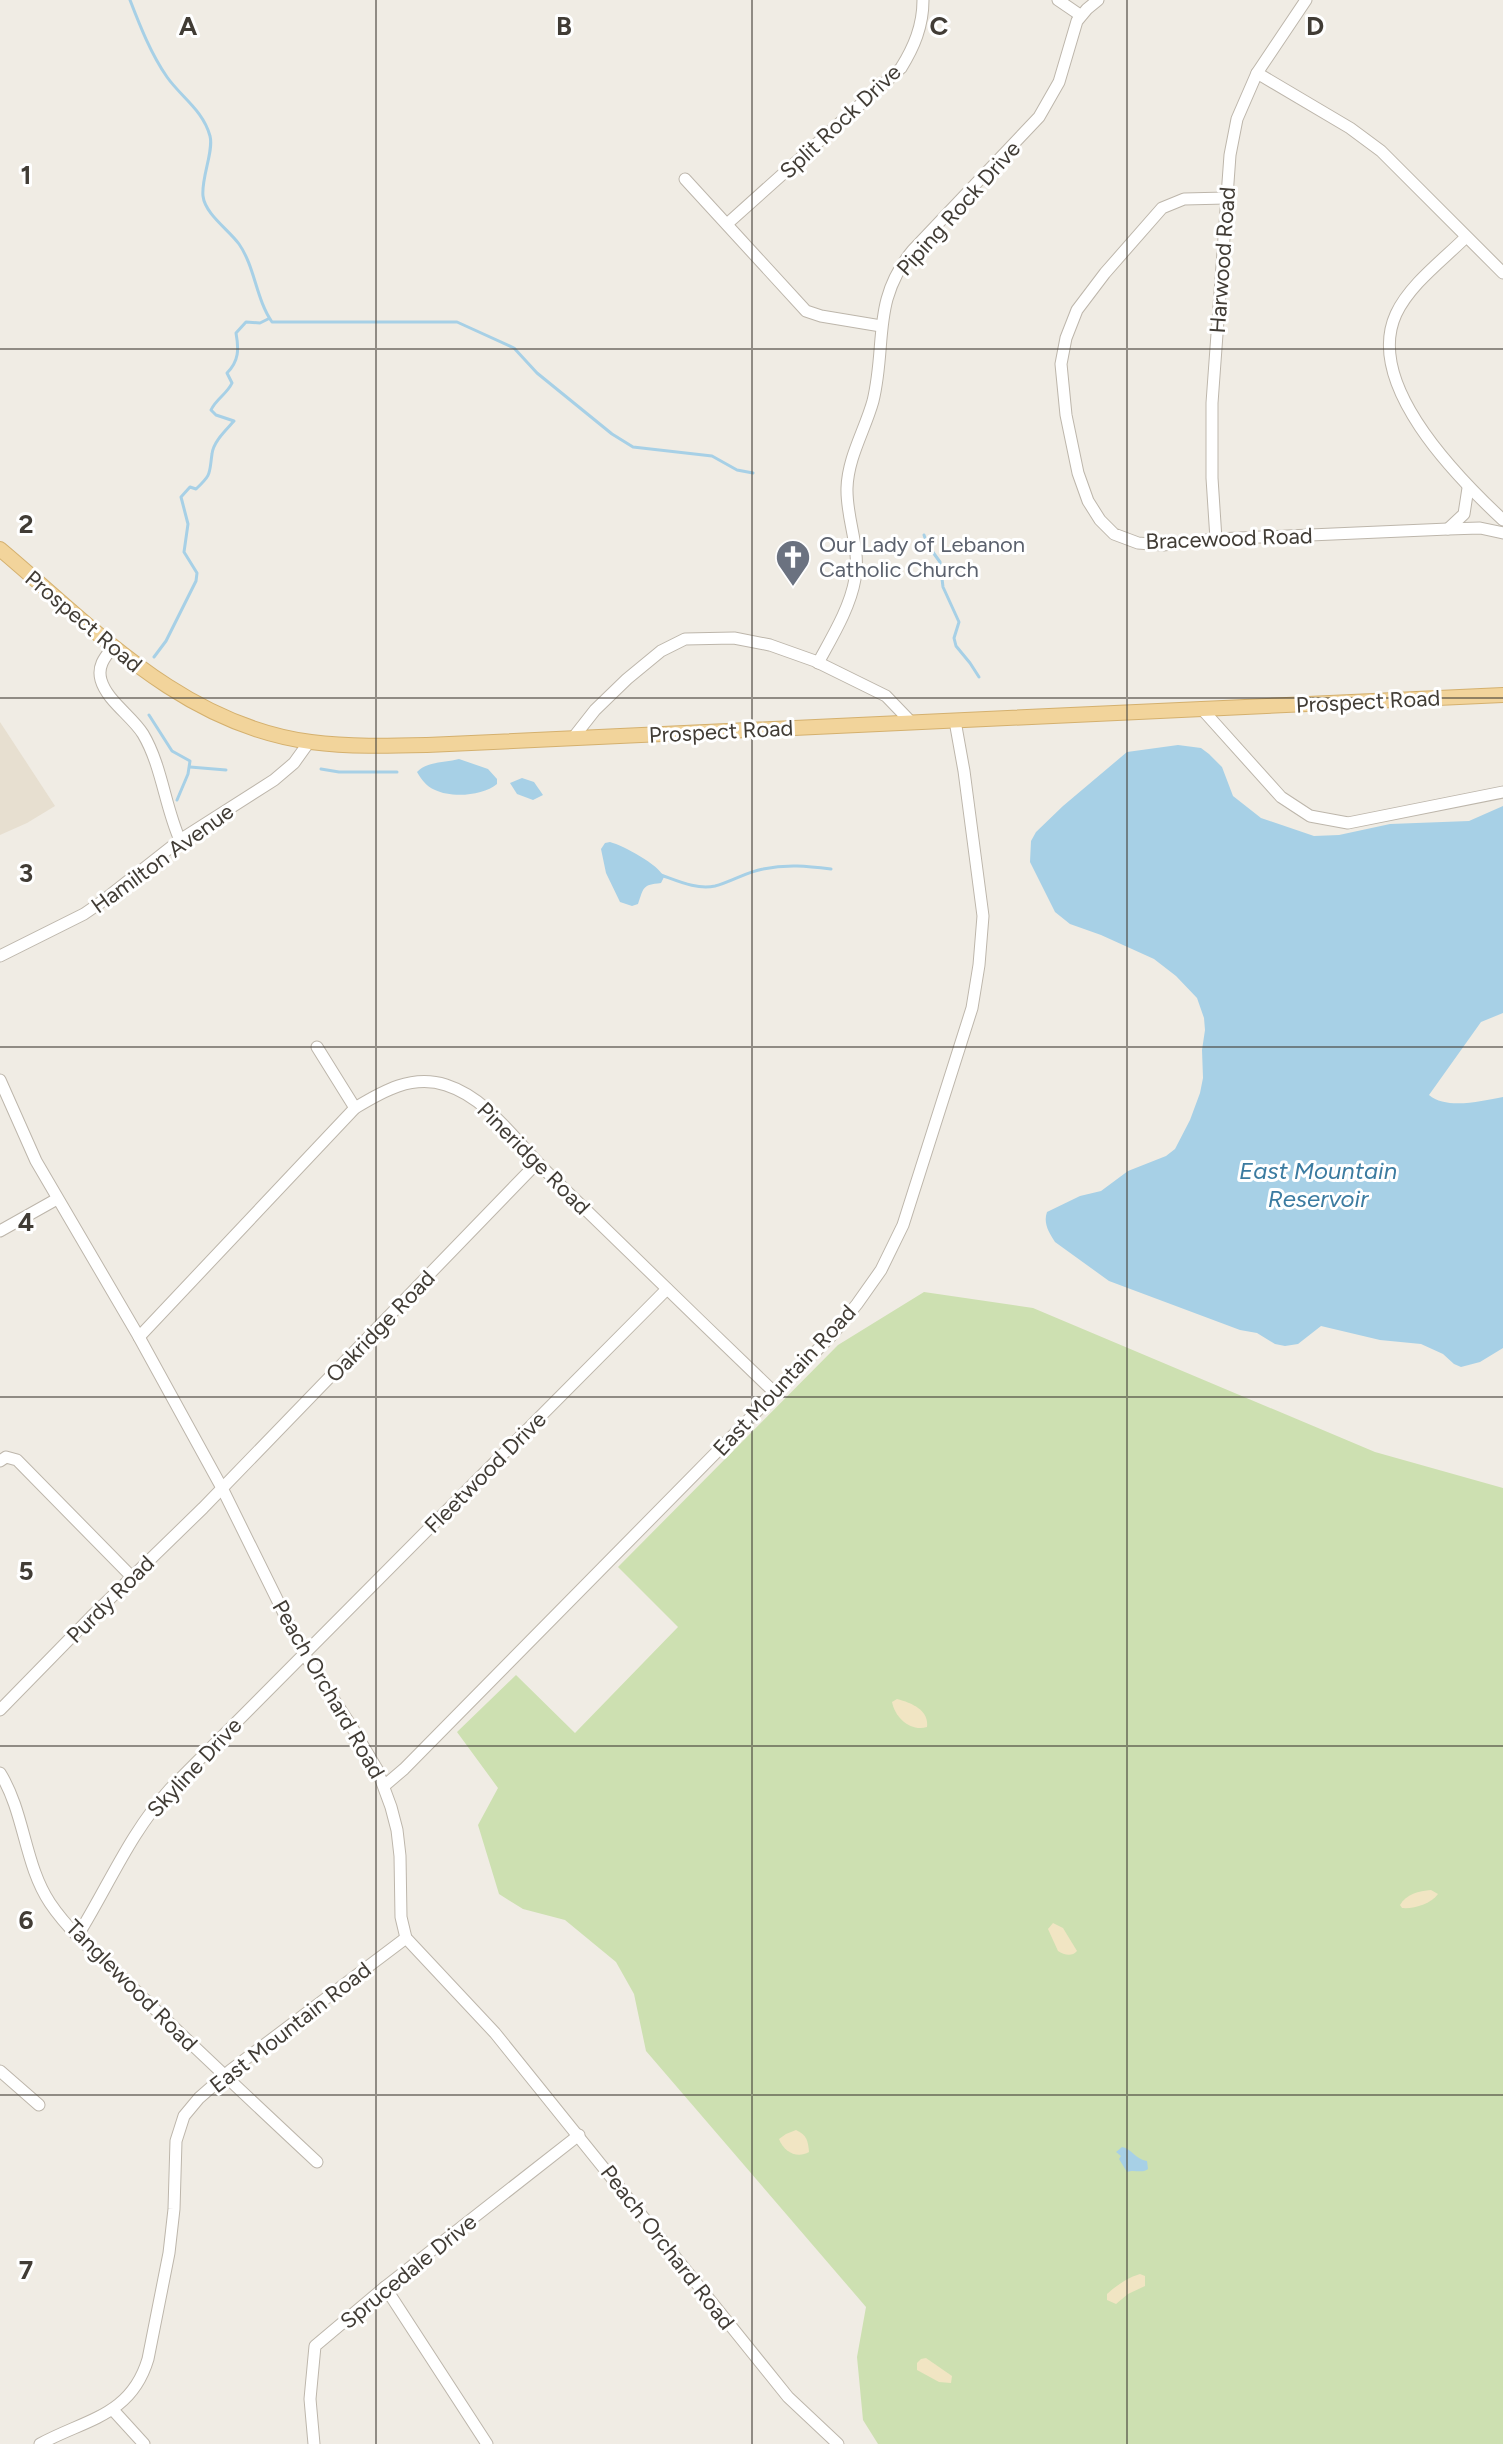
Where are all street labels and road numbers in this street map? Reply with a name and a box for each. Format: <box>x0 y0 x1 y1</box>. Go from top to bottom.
street label: Split Rock Drive <box>774 58 906 184</box>
street label: Piping Rock Drive <box>891 135 1026 281</box>
street label: Harwood Road <box>1204 186 1241 334</box>
street label: Bracewood Road <box>1145 522 1313 555</box>
street label: Prospect Road <box>20 565 148 678</box>
street label: Prospect Road <box>1295 684 1441 719</box>
street label: Prospect Road <box>648 714 794 749</box>
street label: Hamilton Avenue <box>86 798 239 919</box>
street label: Pineridge Road <box>472 1096 596 1220</box>
street label: Oakridge Road <box>320 1265 441 1388</box>
street label: East Mountain Road <box>707 1299 861 1462</box>
street label: Fleetwood Drive <box>419 1406 552 1539</box>
street label: Purdy Road <box>61 1550 160 1649</box>
street label: Peach Orchard Road <box>266 1595 391 1783</box>
street label: Skyline Drive <box>141 1712 247 1823</box>
street label: Tanglewood Road <box>60 1914 203 2057</box>
street label: East Mountain Road <box>204 1956 376 2099</box>
street label: Peach Orchard Road <box>595 2160 740 2335</box>
street label: Sprucedale Drive <box>335 2208 482 2335</box>

